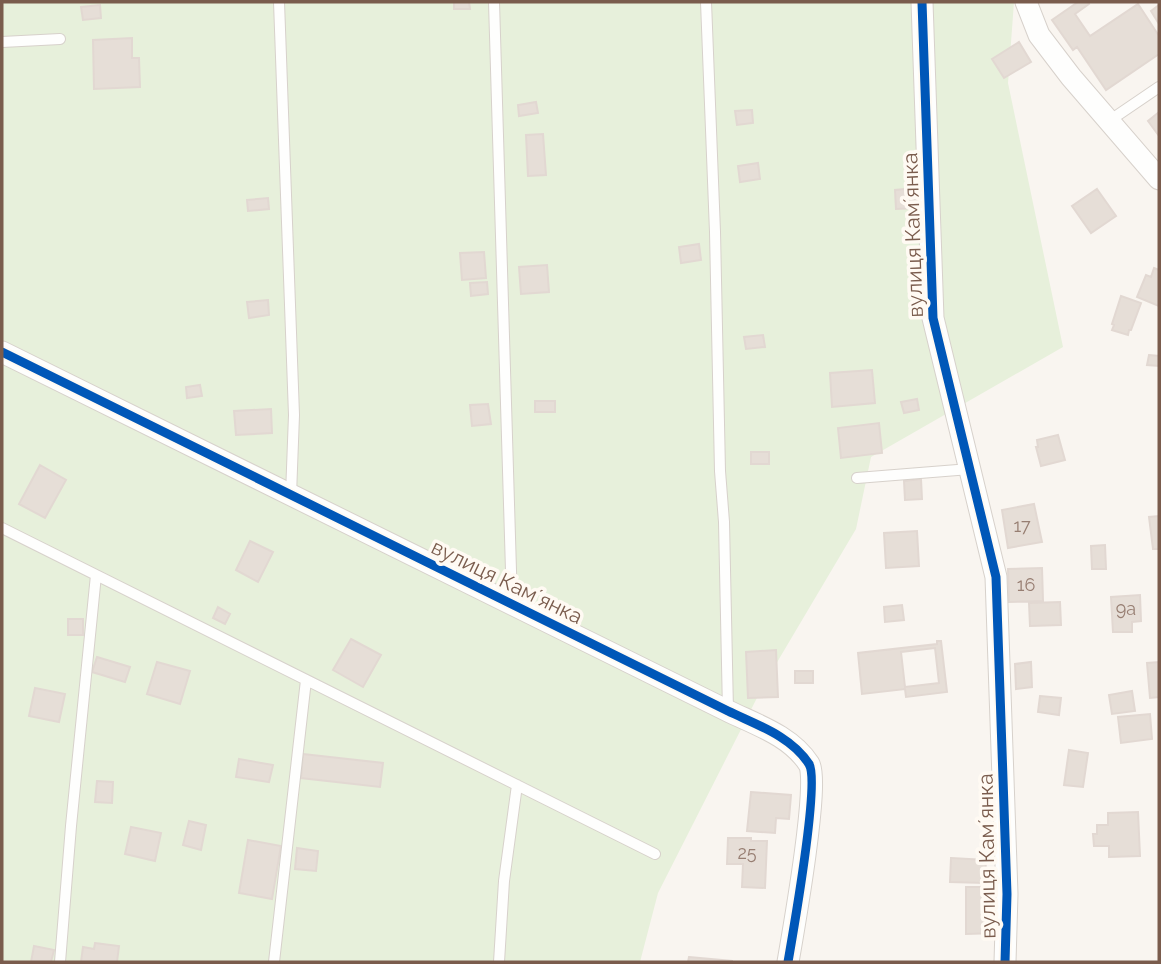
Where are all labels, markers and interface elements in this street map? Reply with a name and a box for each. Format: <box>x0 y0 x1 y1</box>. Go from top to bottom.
street label: вулиця Камʼянка <box>897 152 928 318</box>
house number: 17 <box>1013 515 1031 536</box>
street label: вулиця Камʼянка <box>428 534 587 629</box>
house number: 16 <box>1017 574 1035 595</box>
house number: 9а <box>1116 598 1136 619</box>
street label: вулиця Камʼянка <box>973 773 1000 939</box>
house number: 25 <box>737 842 757 863</box>

